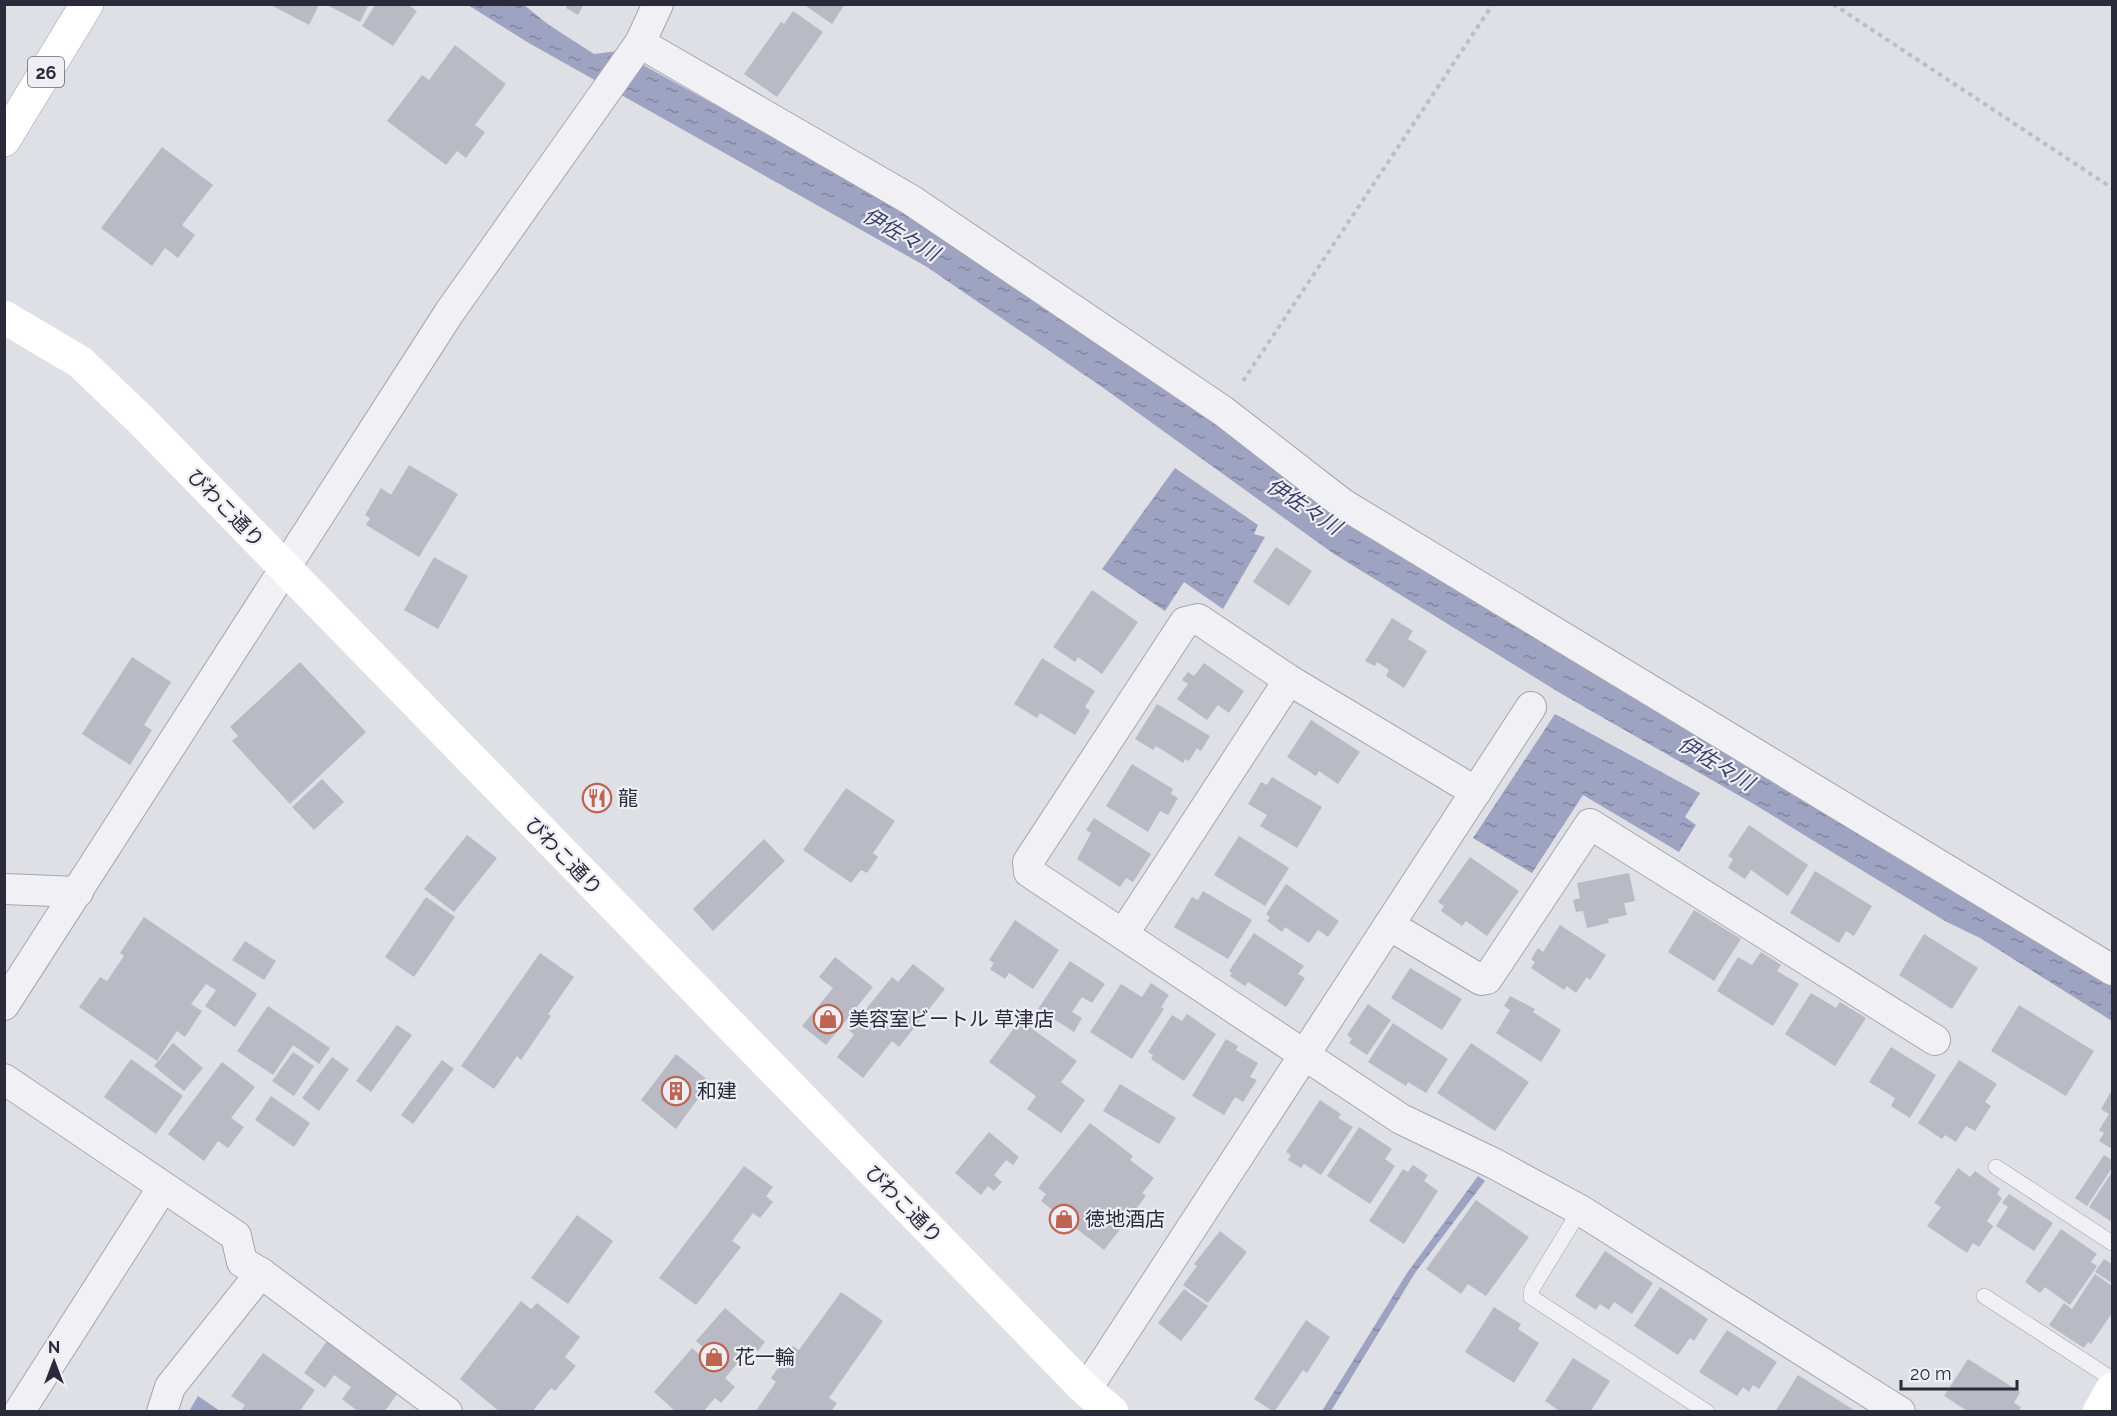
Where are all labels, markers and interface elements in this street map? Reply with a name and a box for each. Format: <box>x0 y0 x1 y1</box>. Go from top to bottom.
road number: 26 <box>28 57 64 87</box>
water label: 伊佐々川 <box>858 202 945 267</box>
street label: びわこ通り <box>183 464 269 552</box>
water label: 伊佐々川 <box>1262 473 1348 540</box>
water label: 伊佐々川 <box>1674 731 1760 796</box>
restaurant icon: 龍 <box>581 782 613 814</box>
place label: 龍 <box>618 786 638 810</box>
street label: びわこ通り <box>521 812 607 900</box>
shop icon: 美容室ビートル 草津店 <box>812 1003 844 1035</box>
place label: 美容室ビートル 草津店 <box>849 1007 1054 1031</box>
building icon: 和建 <box>660 1075 692 1107</box>
place label: 和建 <box>697 1079 737 1103</box>
street label: びわこ通り <box>861 1160 947 1248</box>
shop icon: 徳地酒店 <box>1048 1203 1080 1235</box>
place label: 徳地酒店 <box>1085 1207 1165 1231</box>
north arrow <box>24 1332 84 1392</box>
text: N <box>48 1338 60 1357</box>
shop icon: 花一輪 <box>698 1341 730 1373</box>
place label: 花一輪 <box>735 1345 795 1369</box>
scale bar <box>1901 1353 2016 1391</box>
text: 20 m <box>1910 1363 1952 1384</box>

